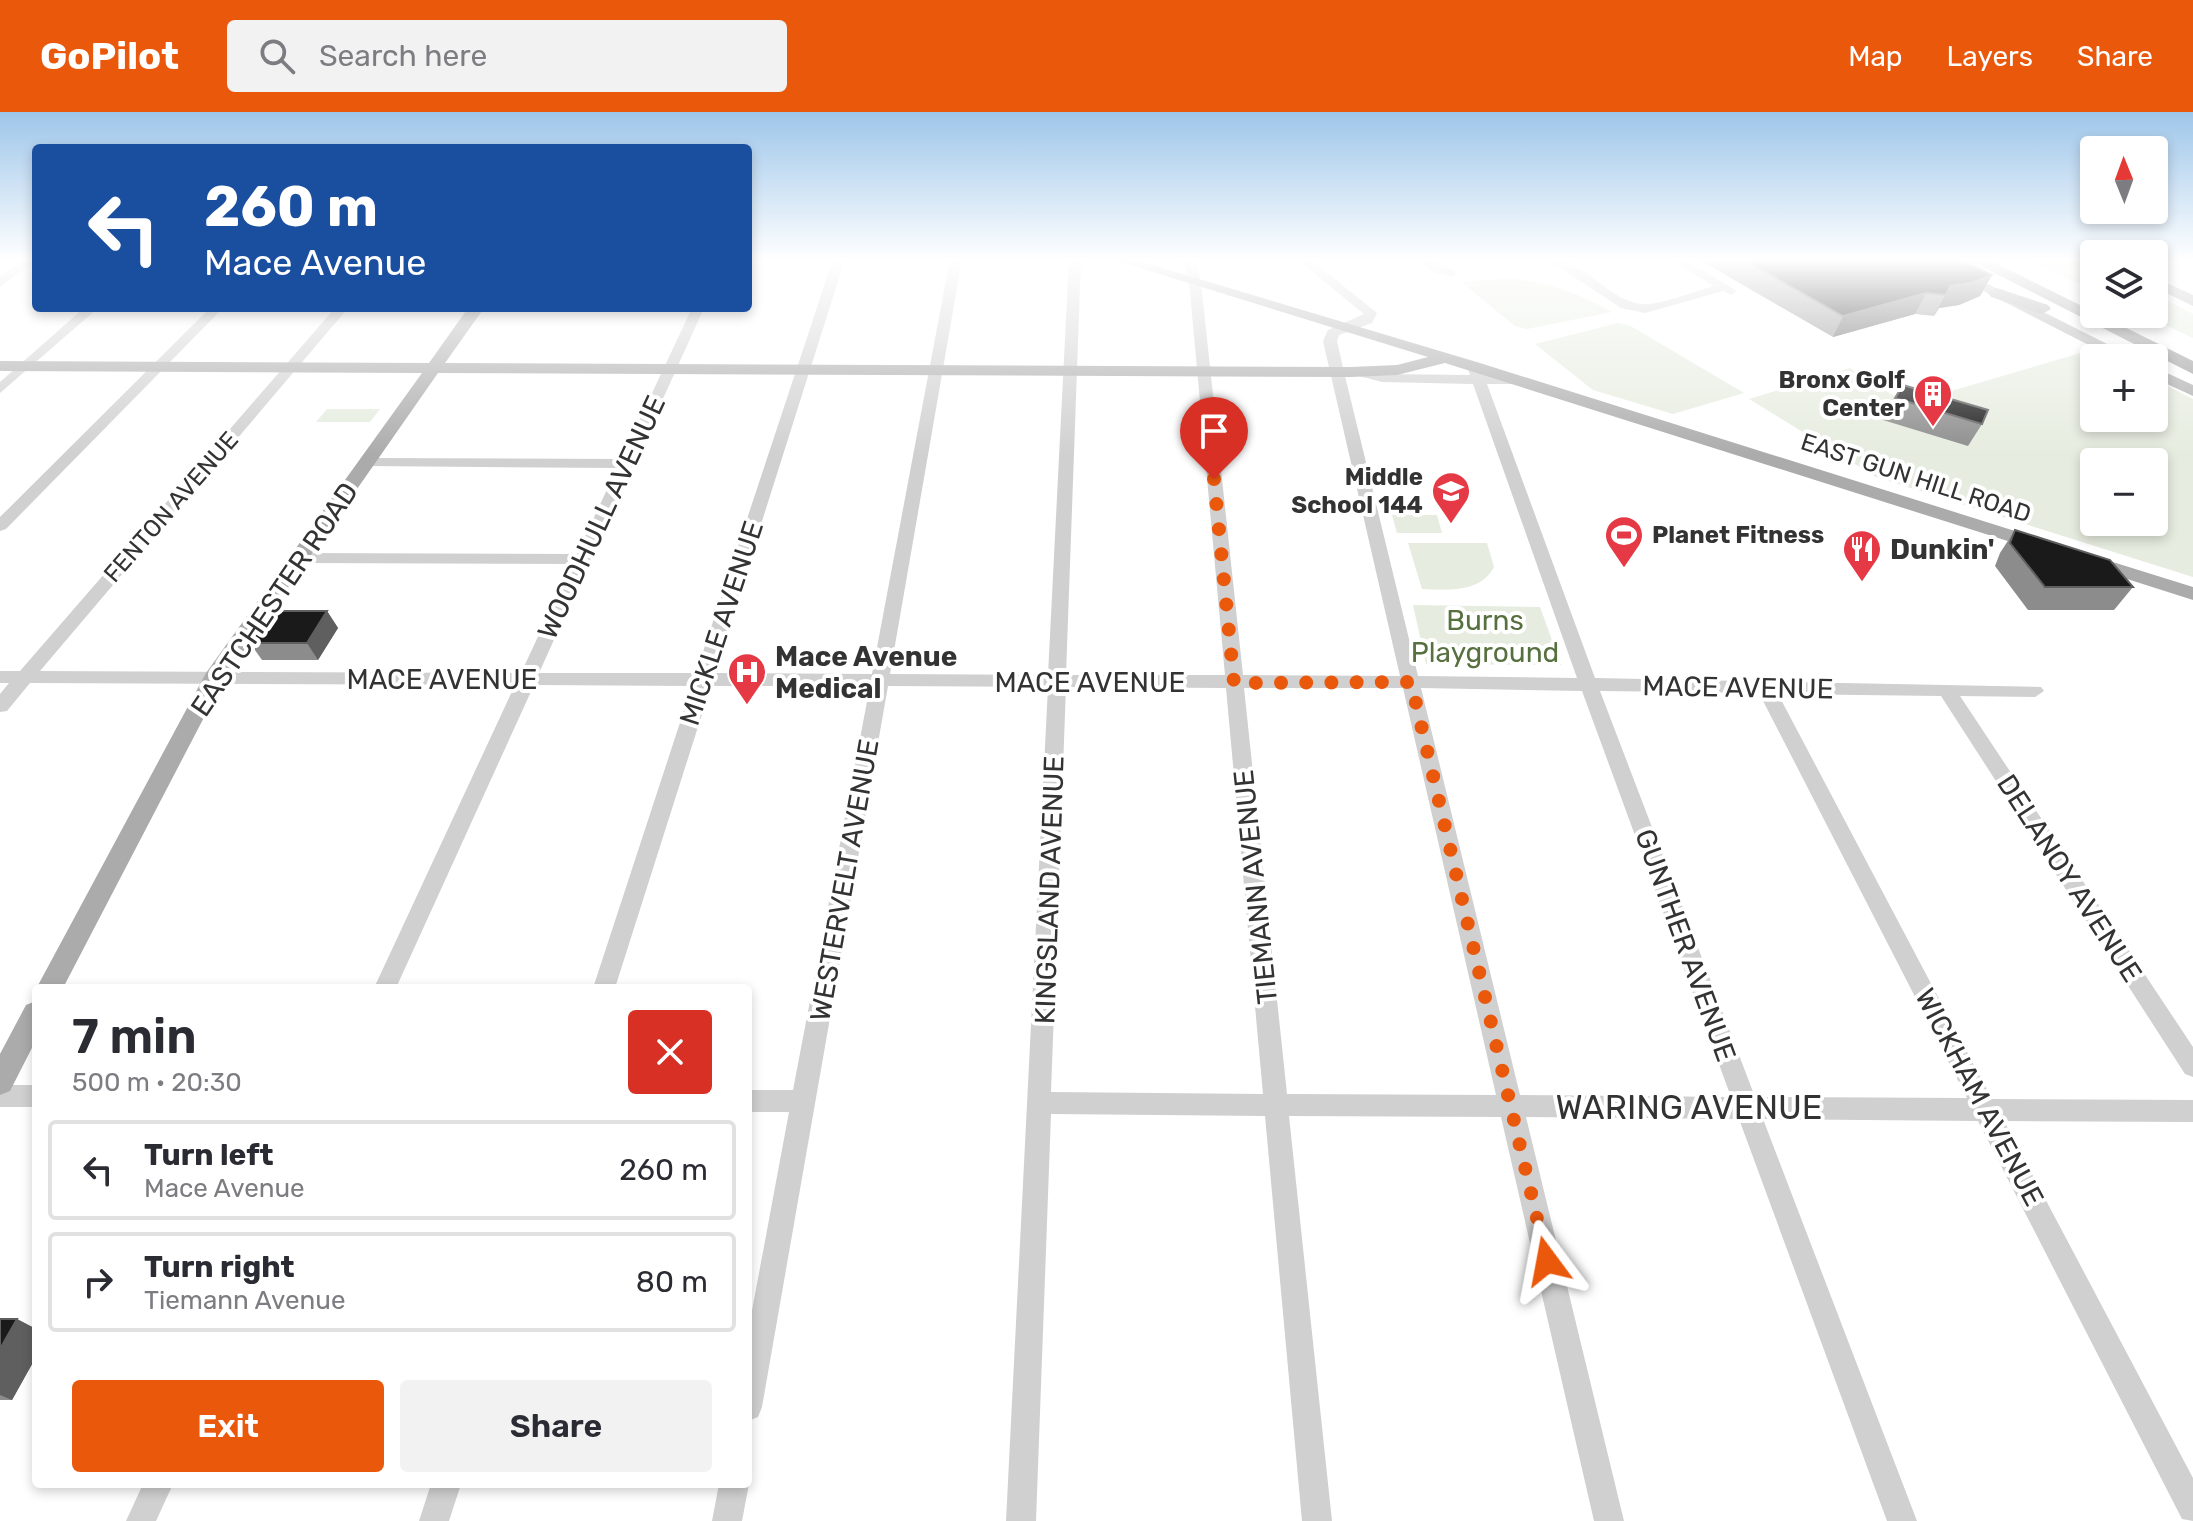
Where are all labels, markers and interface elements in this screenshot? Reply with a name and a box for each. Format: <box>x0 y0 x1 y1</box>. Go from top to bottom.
search box <box>227 20 787 92</box>
text: GoPilot <box>40 33 179 79</box>
icon: search <box>255 34 299 78</box>
text: Search here <box>319 38 487 74</box>
text: Map <box>1848 40 1903 73</box>
text: Layers <box>1947 40 2033 73</box>
text: Share <box>2077 40 2153 73</box>
north arrow <box>2080 136 2168 224</box>
map controls <box>2080 136 2168 536</box>
text: 260 m <box>204 174 378 240</box>
icon: left <box>72 176 176 280</box>
button: layers <box>2080 240 2168 328</box>
text: Mace Avenue <box>204 241 426 284</box>
button: + <box>2080 344 2168 432</box>
place label: Bronx Golf Center <box>1779 366 1905 422</box>
building icon: Bronx Golf Center <box>1912 373 1954 428</box>
street label: WOODHULL AVENUE <box>531 390 672 644</box>
pin <box>1180 397 1248 479</box>
icon: arrive <box>1192 409 1236 453</box>
street label: FENTON AVENUE <box>98 426 244 588</box>
street label: EAST GUN HILL ROAD <box>1797 428 2035 528</box>
button: − <box>2080 448 2168 536</box>
place label: Middle School 144 <box>1291 463 1423 519</box>
school or university icon: Middle School 144 <box>1430 470 1472 525</box>
street label: EASTCHESTER ROAD <box>184 476 365 722</box>
sports icon: Planet Fitness <box>1603 514 1645 569</box>
street label: MICKLE AVENUE <box>673 517 770 730</box>
place label: Planet Fitness <box>1652 521 1824 549</box>
restaurant icon: Dunkin' <box>1841 528 1883 583</box>
place label: Dunkin' <box>1890 533 1995 566</box>
park label: Burns Playground <box>1411 604 1559 669</box>
place label: Mace Avenue Medical <box>775 640 957 705</box>
hospital icon: Mace Avenue Medical <box>726 651 768 706</box>
street label: MACE AVENUE <box>346 663 538 696</box>
street label: MACE AVENUE <box>994 666 1186 699</box>
street label: MACE AVENUE <box>1642 669 1834 706</box>
street label: WESTERVELT AVENUE <box>803 737 886 1024</box>
street label: KINGSLAND AVENUE <box>1028 755 1071 1025</box>
street label: TIEMANN AVENUE <box>1227 768 1284 1006</box>
street label: DELANOY AVENUE <box>1990 768 2149 988</box>
street label: GUNTHER AVENUE <box>1628 825 1743 1066</box>
street label: WICKHAM AVENUE <box>1908 983 2051 1212</box>
text: 7 min <box>72 1008 197 1065</box>
button: close <box>628 1010 712 1094</box>
text: 500 m · 20:30 <box>72 1067 242 1098</box>
street label: WARING AVENUE <box>1556 1087 1822 1128</box>
text: Turn left <box>144 1137 274 1173</box>
icon: left <box>76 1148 120 1192</box>
text: 260 m <box>619 1152 708 1188</box>
text: Mace Avenue <box>144 1173 305 1204</box>
position arrow <box>1505 1219 1589 1303</box>
text: Turn right <box>144 1249 295 1285</box>
icon: right <box>76 1260 120 1304</box>
text: 80 m <box>636 1264 708 1300</box>
text: Tiemann Avenue <box>144 1285 346 1316</box>
button: Exit <box>72 1380 384 1472</box>
button: Share <box>400 1380 712 1472</box>

